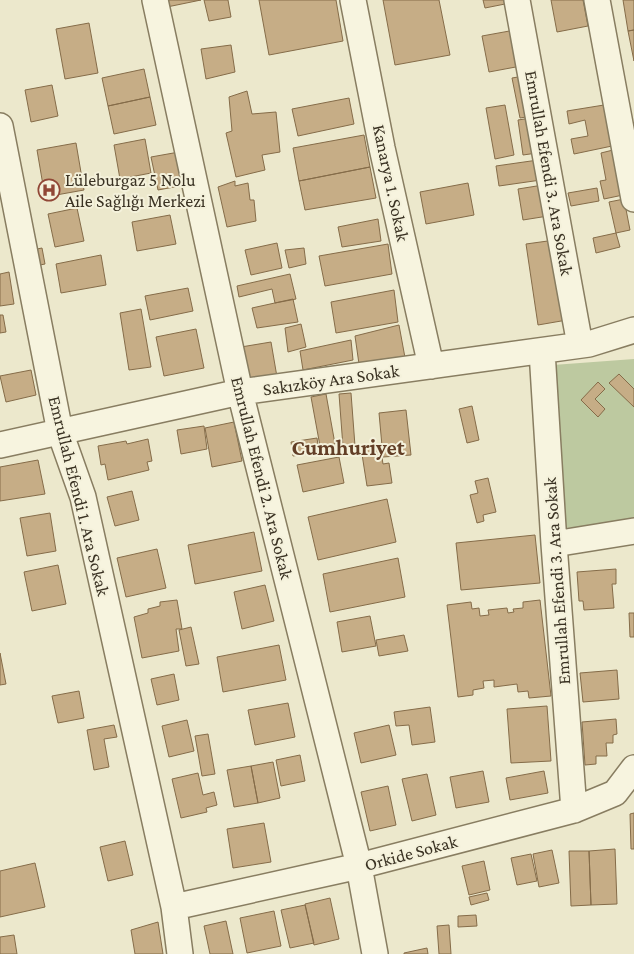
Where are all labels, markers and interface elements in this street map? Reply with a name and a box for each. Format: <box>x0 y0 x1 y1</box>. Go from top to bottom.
street label: Emrullah Efendi 3. Ara Sokak <box>521 69 577 277</box>
street label: Kanarya 1. Sokak <box>369 123 413 244</box>
place label: Lüleburgaz 5 Nolu Aile Sağlığı Merkezi <box>65 170 206 211</box>
hospital icon: Lüleburgaz 5 Nolu Aile Sağlığı Merkezi <box>37 178 61 202</box>
street label: Sakızköy Ara Sokak <box>262 360 401 399</box>
street label: Emrullah Efendi 2. Ara Sokak <box>227 375 297 582</box>
street label: Emrullah Efendi 1. Ara Sokak <box>44 394 114 598</box>
district label: Cumhuriyet <box>291 435 406 460</box>
street label: Emrullah Efendi 3. Ara Sokak <box>540 476 574 685</box>
street label: Orkide Sokak <box>362 831 460 875</box>

